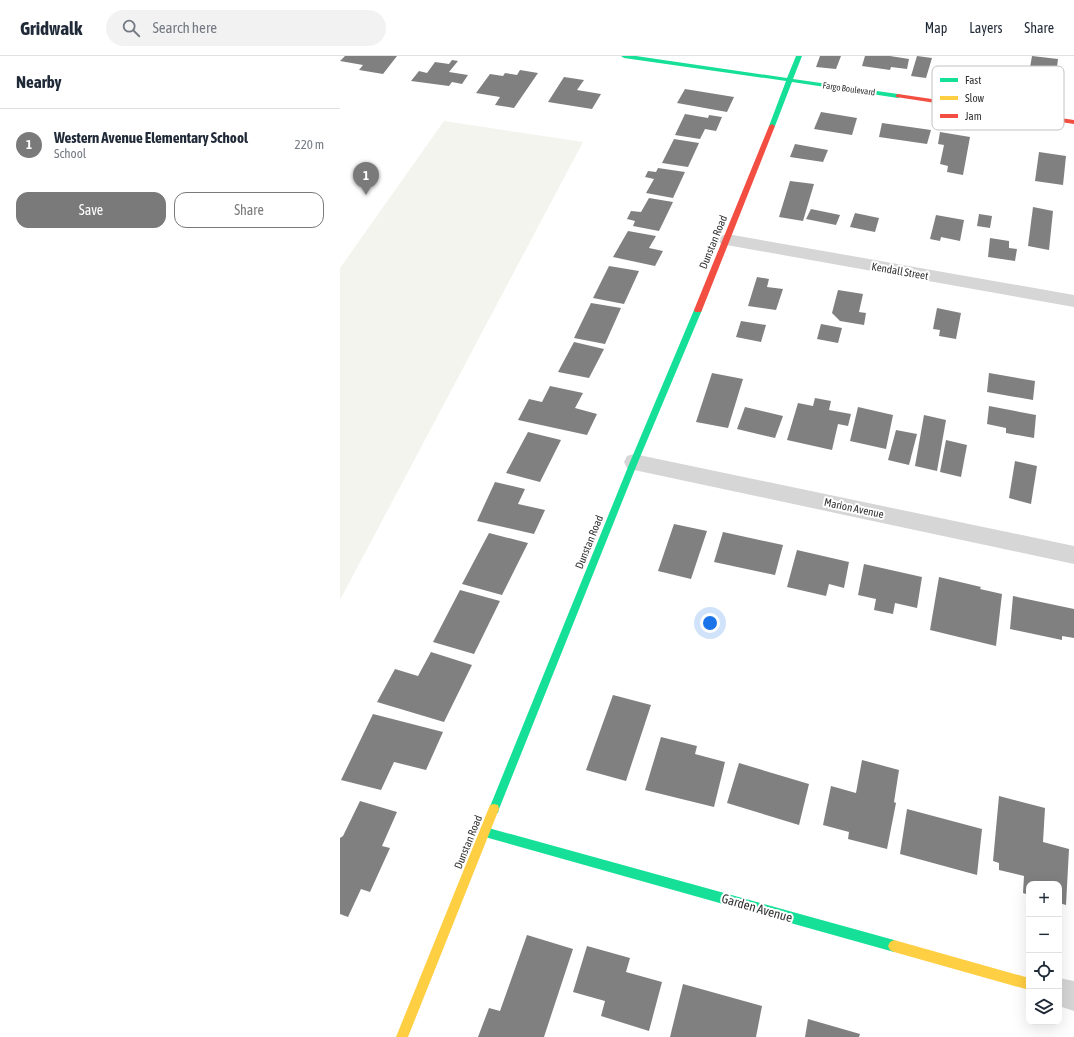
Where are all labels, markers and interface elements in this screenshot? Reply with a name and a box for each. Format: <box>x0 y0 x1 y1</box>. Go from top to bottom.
search box <box>106 10 386 46</box>
text: Gridwalk <box>20 17 82 39</box>
icon: search <box>120 17 142 39</box>
text: Search here <box>152 19 217 36</box>
text: Map <box>925 20 947 36</box>
text: Layers <box>969 20 1002 36</box>
text: Share <box>1024 20 1054 36</box>
legend <box>932 66 1064 130</box>
text: Nearby <box>16 72 62 92</box>
text: Fast <box>965 74 981 86</box>
street label: Fargo Boulevard <box>822 80 876 98</box>
text: Slow <box>965 92 984 104</box>
text: Jam <box>965 110 982 122</box>
text: Western Avenue Elementary School <box>54 129 248 146</box>
text: 1 <box>26 137 32 152</box>
text: 220 m <box>295 137 324 152</box>
text: School <box>54 146 86 161</box>
pin: 1 <box>353 162 379 195</box>
button: Save <box>16 192 166 228</box>
button: Share <box>174 192 324 228</box>
street label: Dunstan Road <box>697 213 729 271</box>
street label: Kendall Street <box>871 260 929 282</box>
street label: Marion Avenue <box>823 496 885 520</box>
street label: Dunstan Road <box>573 513 605 571</box>
your location <box>700 613 720 633</box>
street label: Dunstan Road <box>452 813 484 871</box>
map controls <box>1026 881 1062 1025</box>
button: + <box>1026 881 1062 917</box>
street label: Garden Avenue <box>720 891 794 925</box>
button: − <box>1026 917 1062 953</box>
button: locate <box>1026 953 1062 989</box>
button: layers <box>1026 989 1062 1025</box>

